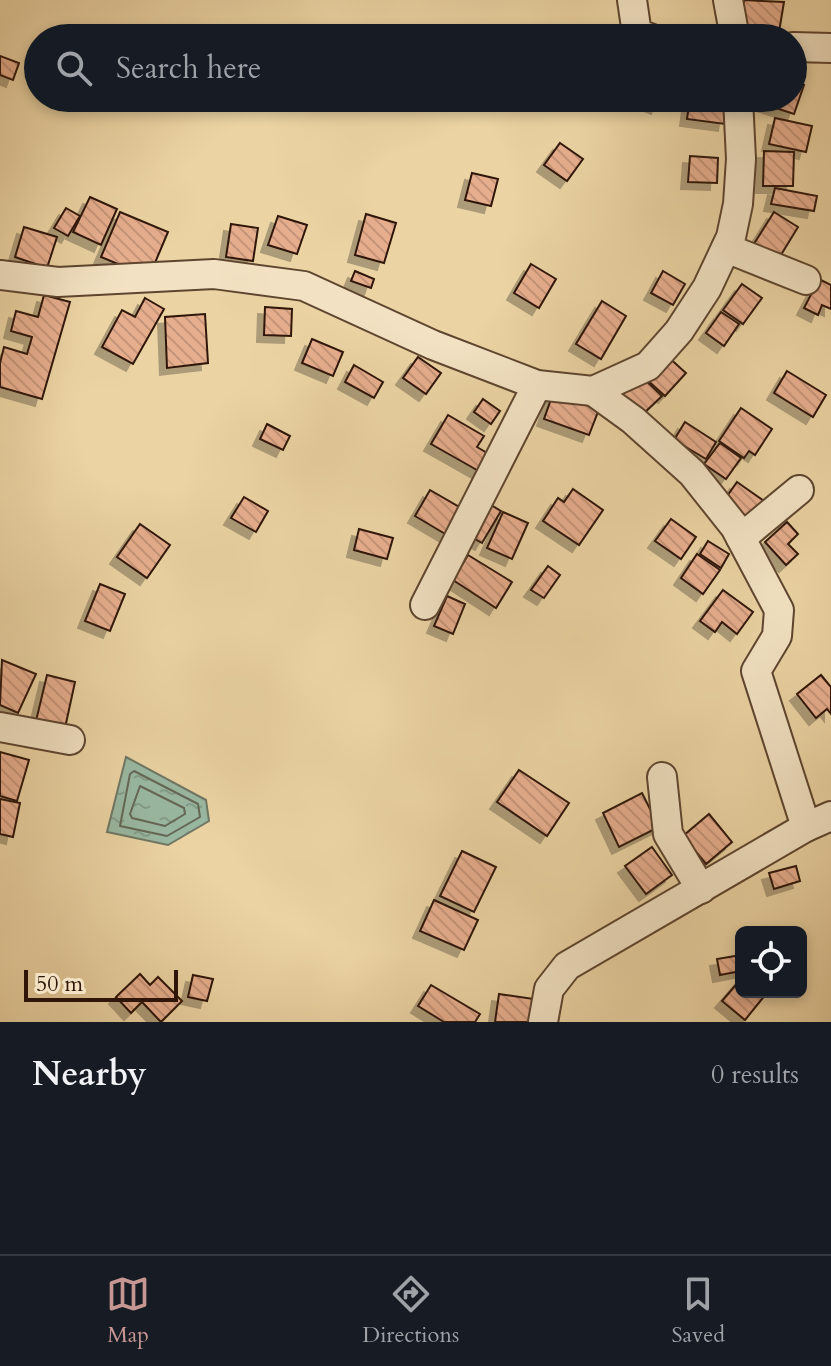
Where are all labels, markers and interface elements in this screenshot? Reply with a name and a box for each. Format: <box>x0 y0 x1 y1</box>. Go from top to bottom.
search box <box>24 24 807 112</box>
icon: search <box>52 46 96 90</box>
text: Search here <box>116 48 261 89</box>
map controls <box>735 926 807 998</box>
button: locate <box>735 926 807 998</box>
scale bar <box>24 966 178 1002</box>
text: 50 m <box>36 969 83 999</box>
text: Nearby <box>32 1051 147 1097</box>
text: 0 results <box>711 1057 799 1092</box>
tab: Map <box>106 1272 150 1350</box>
tab: Directions <box>362 1272 459 1350</box>
tab: Saved <box>672 1272 725 1350</box>

